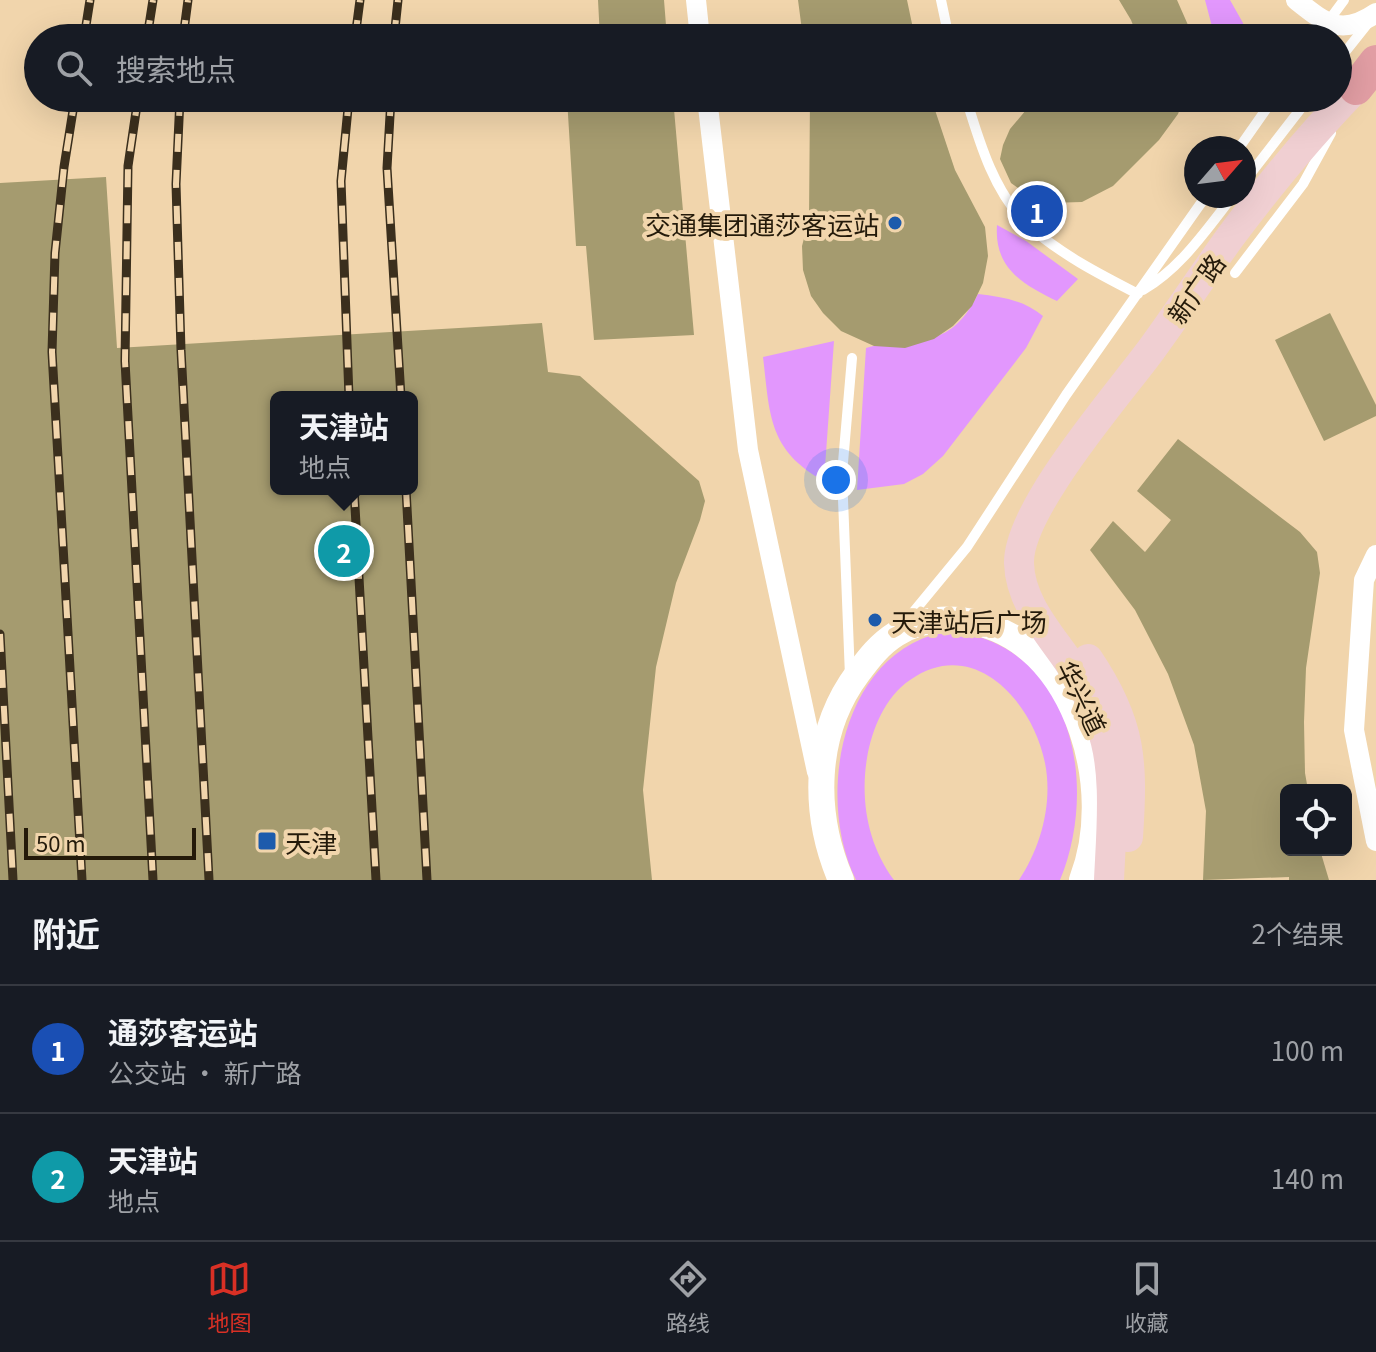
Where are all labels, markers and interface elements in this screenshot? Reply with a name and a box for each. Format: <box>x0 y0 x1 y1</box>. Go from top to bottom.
search box <box>24 24 1352 112</box>
icon: search <box>52 46 96 90</box>
text: 搜索地点 <box>116 46 236 90</box>
north arrow <box>1184 136 1256 208</box>
pin: 1 <box>1011 181 1063 241</box>
place label: 交通集团通莎客运站 <box>645 205 879 242</box>
marker: 交通集团通莎客运站 <box>886 214 904 232</box>
street label: 新广路 <box>1157 245 1233 331</box>
popup <box>270 391 418 495</box>
text: 天津站 <box>299 403 389 447</box>
text: 地点 <box>299 447 351 484</box>
your location <box>816 460 856 500</box>
pin: 2 <box>318 521 370 581</box>
place label: 天津站后广场 <box>891 602 1047 639</box>
marker: 天津站后广场 <box>866 611 884 629</box>
street label: 华兴道 <box>1049 654 1117 740</box>
map controls <box>1280 784 1352 856</box>
button: locate <box>1280 784 1352 856</box>
place label: 天津 <box>285 823 337 860</box>
scale bar <box>24 824 196 860</box>
text: 50 m <box>36 826 86 858</box>
marker: 天津 <box>256 830 278 852</box>
text: 附近 <box>32 908 100 957</box>
text: 2个结果 <box>1252 914 1344 951</box>
text: 通莎客运站 <box>108 1009 258 1053</box>
text: 1 <box>50 1031 66 1068</box>
text: 100 m <box>1271 1031 1344 1068</box>
text: 公交站 · 新广路 <box>108 1053 302 1090</box>
text: 天津站 <box>108 1137 198 1181</box>
text: 2 <box>50 1159 66 1196</box>
text: 140 m <box>1271 1159 1344 1196</box>
text: 地点 <box>108 1181 160 1218</box>
tab: 地图 <box>207 1257 251 1337</box>
tab: 路线 <box>666 1257 710 1337</box>
tab: 收藏 <box>1125 1257 1169 1337</box>

